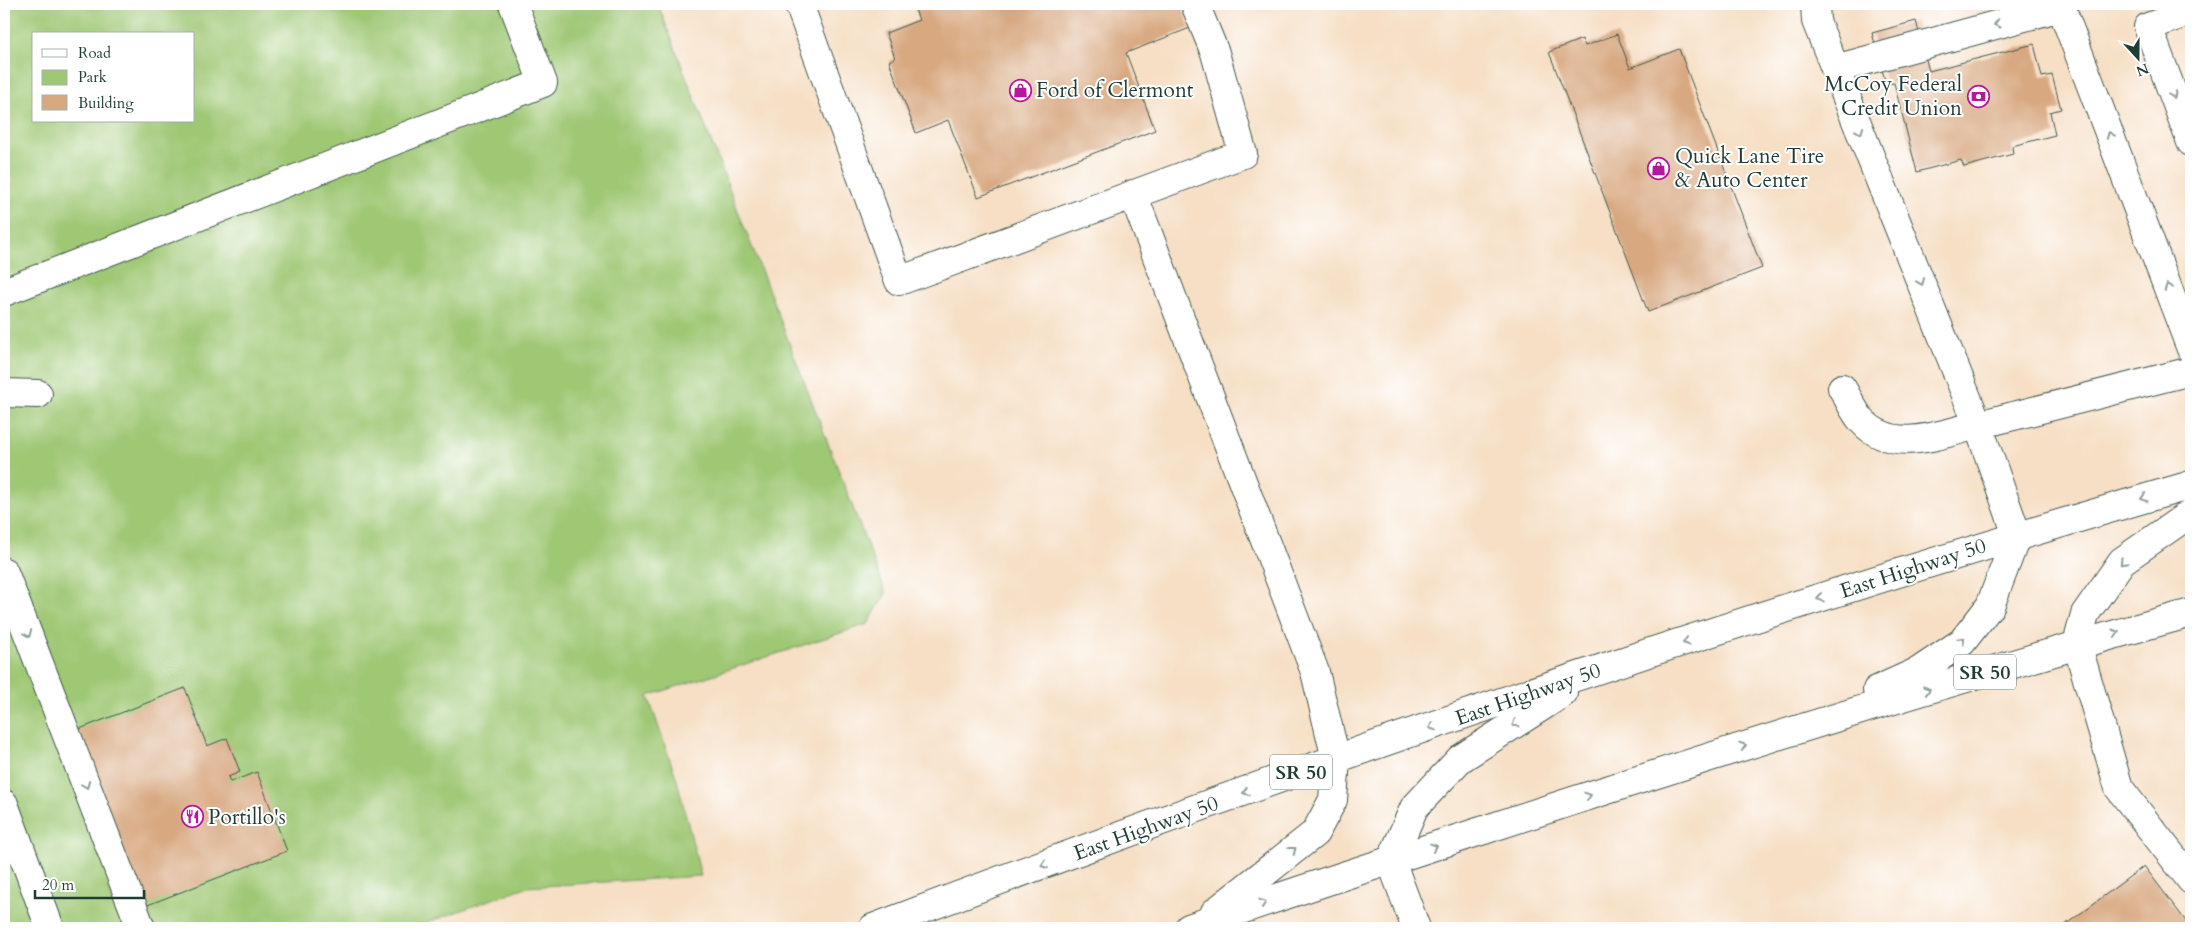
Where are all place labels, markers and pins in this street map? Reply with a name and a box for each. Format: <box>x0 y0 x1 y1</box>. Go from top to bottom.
place label: McCoy Federal Credit Union <box>1824 70 1962 123</box>
place label: Ford of Clermont <box>1036 76 1194 105</box>
shop icon: Ford of Clermont <box>1008 78 1032 102</box>
bank icon: McCoy Federal Credit Union <box>1966 84 1990 108</box>
place label: Quick Lane Tire & Auto Center <box>1675 142 1824 195</box>
shop icon: Quick Lane Tire & Auto Center <box>1647 156 1671 180</box>
place label: Portillo's <box>208 803 286 832</box>
restaurant icon: Portillo's <box>180 805 204 829</box>

